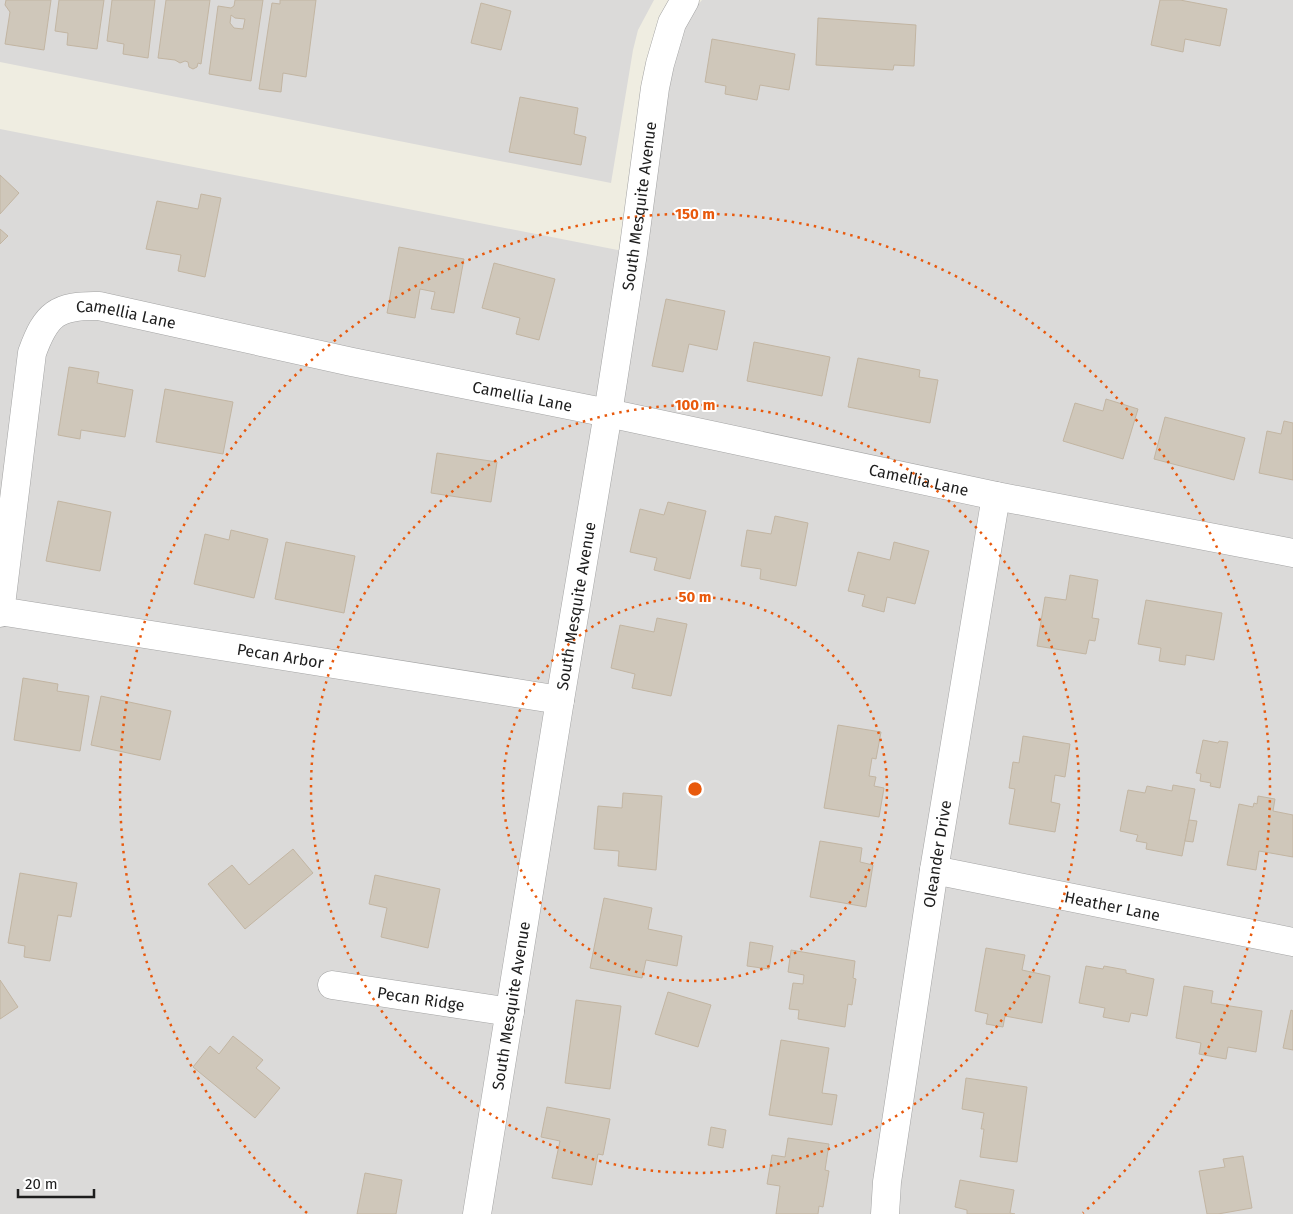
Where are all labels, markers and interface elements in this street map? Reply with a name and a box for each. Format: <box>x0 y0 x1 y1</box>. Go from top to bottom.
street label: South Mesquite Avenue <box>618 120 660 292</box>
text: 150 m <box>675 205 715 223</box>
street label: Camellia Lane <box>75 296 178 332</box>
street label: Camellia Lane <box>471 377 574 415</box>
text: 100 m <box>675 396 715 414</box>
street label: Camellia Lane <box>867 460 970 499</box>
street label: South Mesquite Avenue <box>552 520 599 692</box>
text: 50 m <box>678 588 712 606</box>
street label: Pecan Arbor <box>236 639 326 672</box>
centre of rings <box>686 780 704 798</box>
street label: Oleander Drive <box>919 799 955 909</box>
street label: Heather Lane <box>1063 887 1162 925</box>
street label: South Mesquite Avenue <box>488 920 534 1091</box>
street label: Pecan Ridge <box>376 983 466 1014</box>
scale bar <box>18 1166 94 1198</box>
text: 20 m <box>25 1175 58 1193</box>

